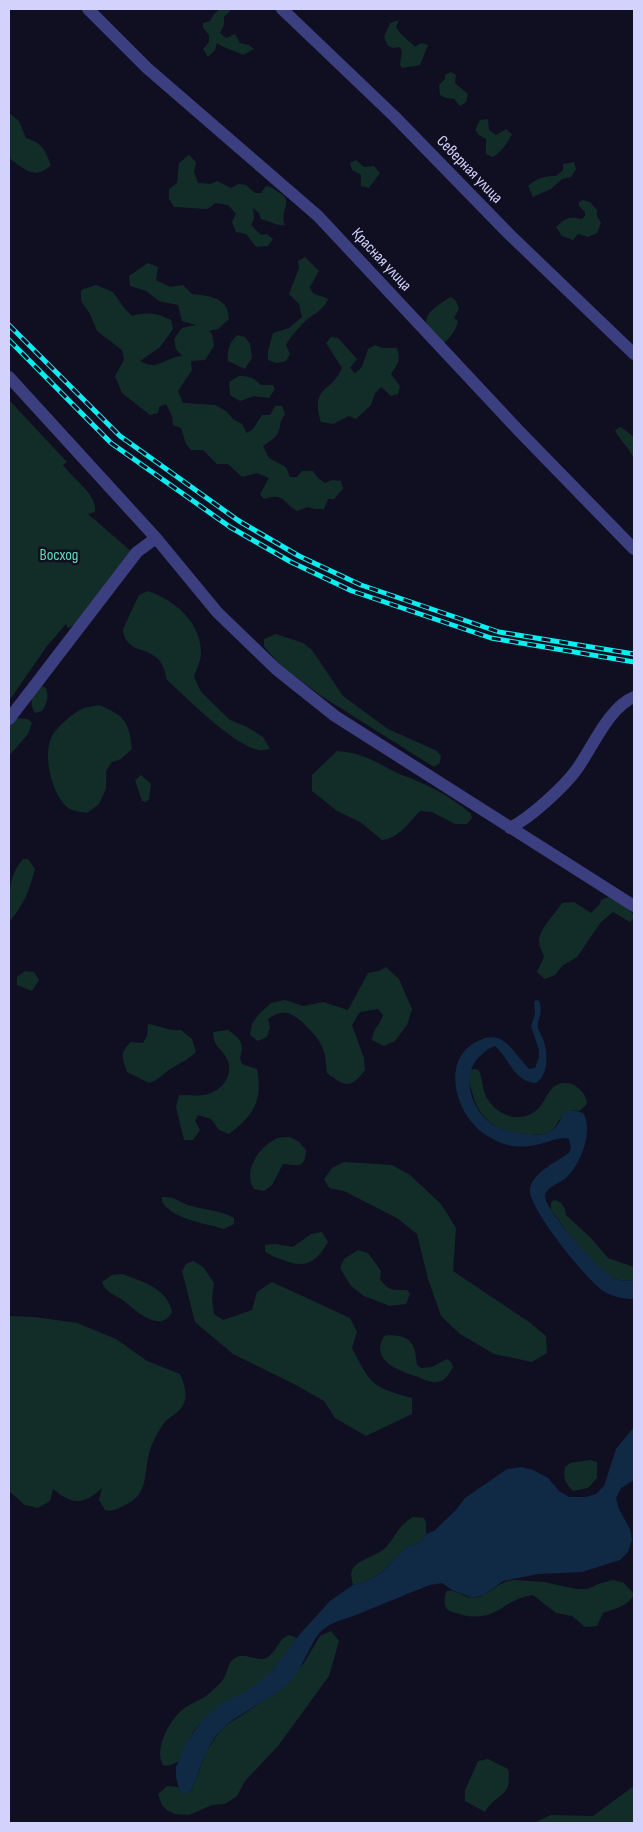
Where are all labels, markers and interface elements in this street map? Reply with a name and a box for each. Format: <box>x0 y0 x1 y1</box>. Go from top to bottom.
street label: Северная улица <box>432 132 506 208</box>
street label: Красная улица <box>347 225 415 295</box>
park label: Восход <box>40 546 78 566</box>

